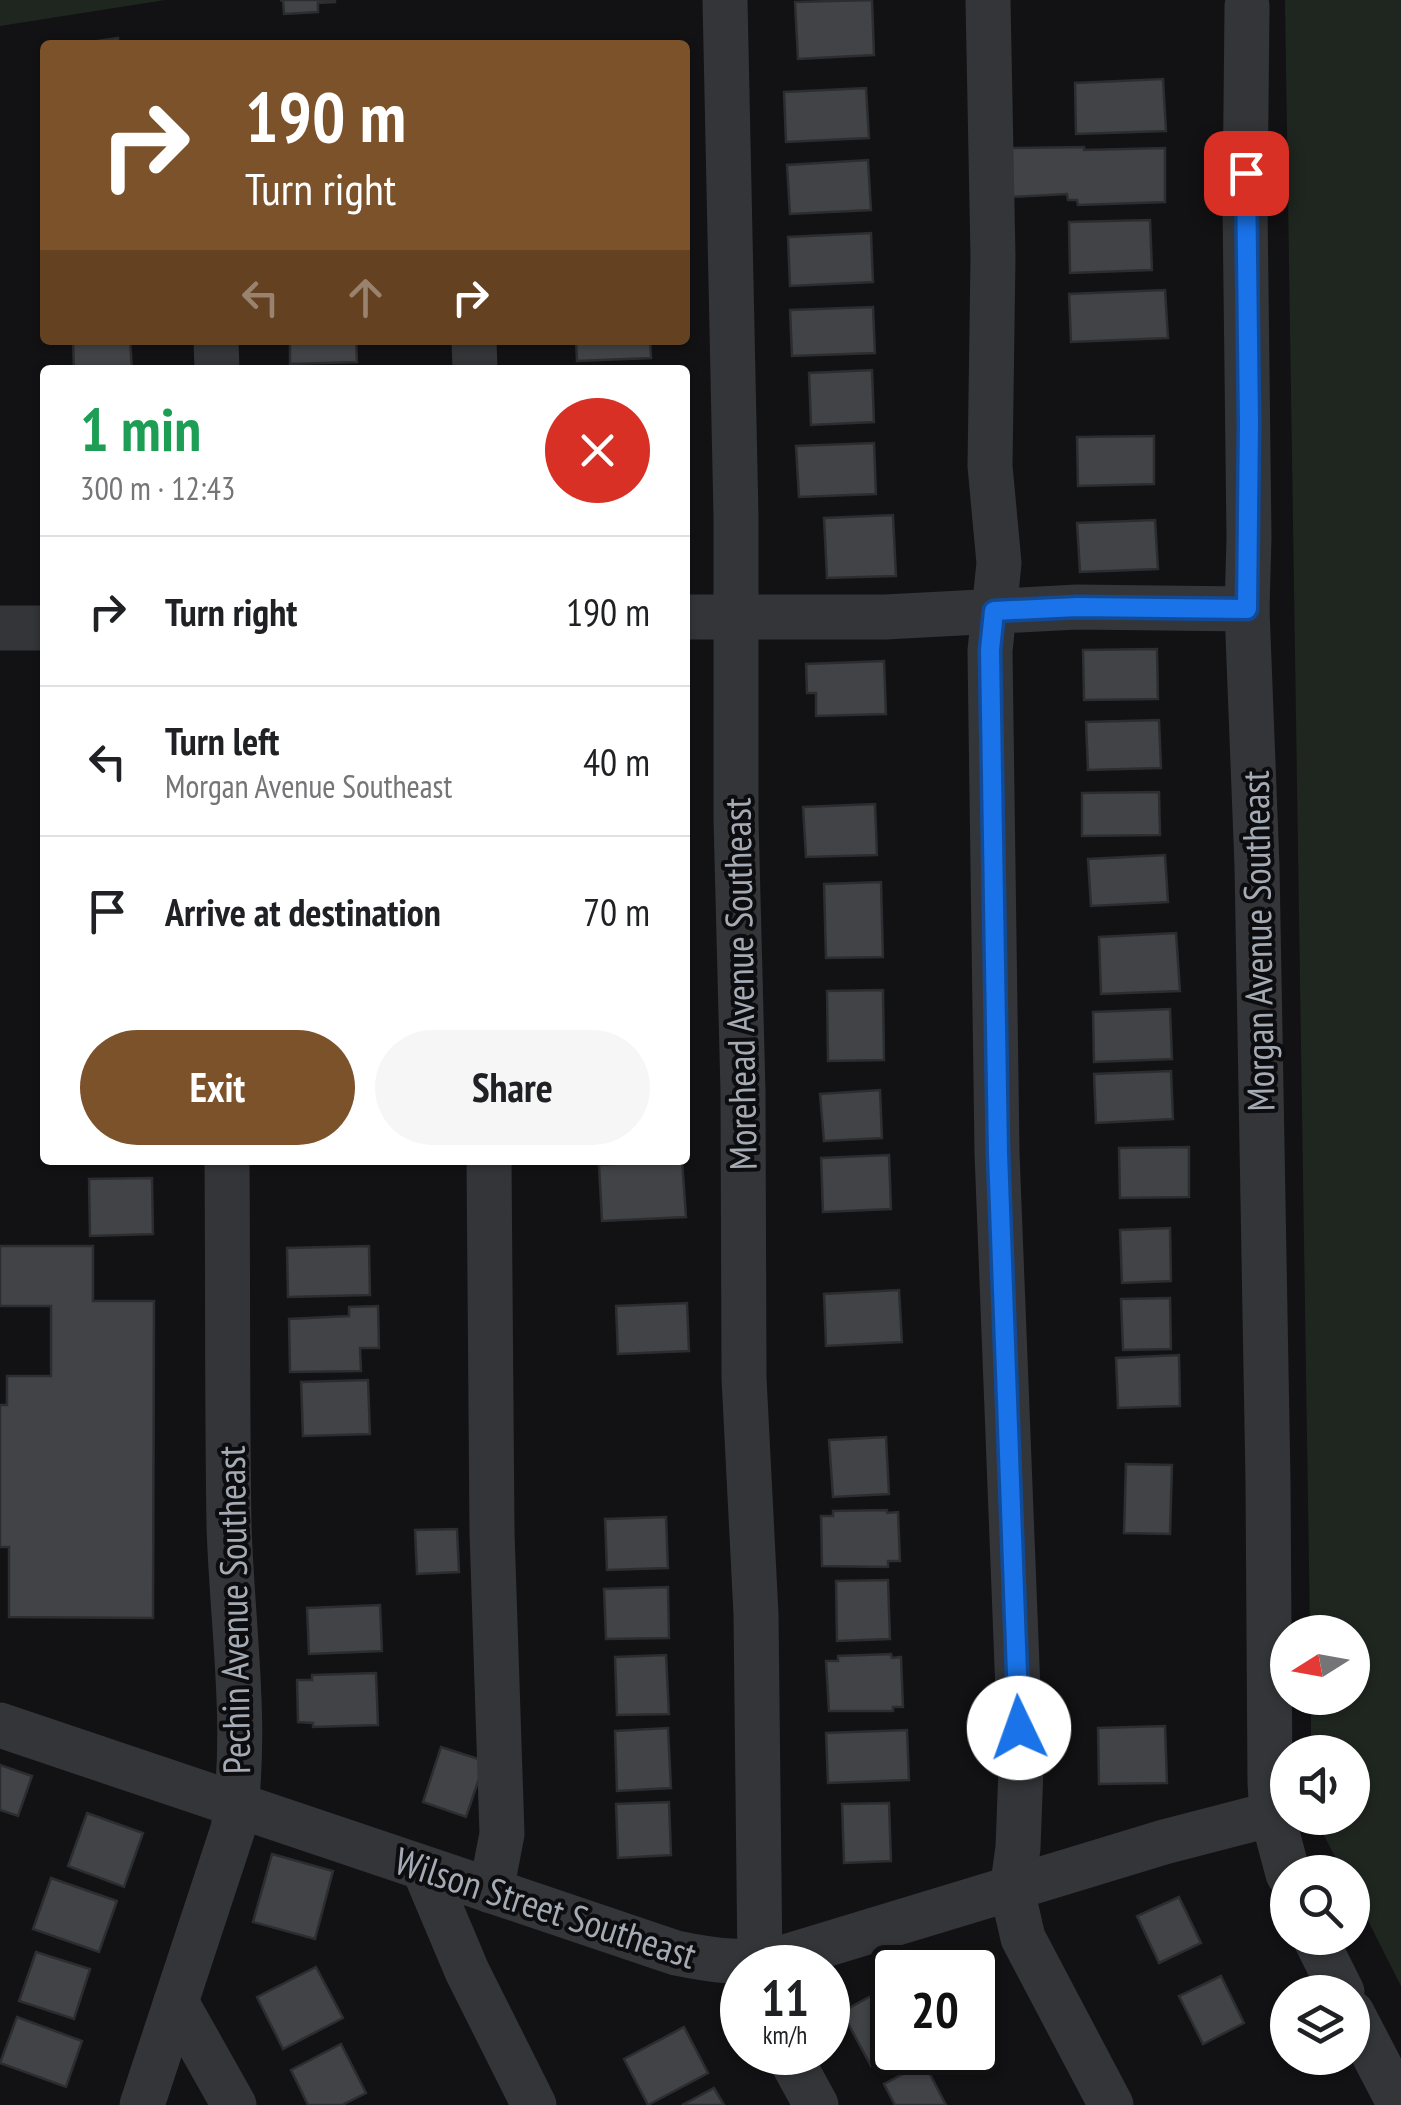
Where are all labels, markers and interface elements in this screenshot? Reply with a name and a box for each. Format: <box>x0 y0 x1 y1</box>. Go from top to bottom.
text: 190 m <box>245 71 406 161</box>
icon: right <box>80 80 210 210</box>
pin <box>1204 131 1289 216</box>
icon: arrive <box>1219 146 1274 201</box>
text: Turn right <box>245 159 396 217</box>
icon: left <box>233 270 288 325</box>
icon: ahead <box>338 270 393 325</box>
icon: right <box>443 270 498 325</box>
text: 1 min <box>80 390 201 468</box>
button: close <box>545 398 650 503</box>
text: 300 m · 12:43 <box>80 467 235 509</box>
icon: right <box>80 584 135 639</box>
text: Turn right <box>165 587 297 636</box>
text: 190 m <box>566 587 650 636</box>
text: Turn left <box>165 716 279 765</box>
icon: left <box>80 734 135 789</box>
text: 40 m <box>583 737 650 786</box>
text: Morgan Avenue Southeast <box>165 765 452 807</box>
street label: Morgan Avenue Southeast <box>1230 770 1284 1112</box>
street label: Morehead Avenue Southeast <box>711 797 767 1171</box>
icon: arrive <box>80 884 135 939</box>
text: Arrive at destination <box>165 887 441 936</box>
text: 70 m <box>583 887 650 936</box>
button: Exit <box>80 1030 355 1145</box>
button: Share <box>375 1030 650 1145</box>
street label: Pechin Avenue Southeast <box>206 1445 260 1775</box>
north arrow <box>1270 1615 1370 1715</box>
map controls <box>1270 1615 1370 2075</box>
position arrow <box>967 1676 1071 1780</box>
button: sound <box>1270 1735 1370 1835</box>
street label: Wilson Street Southeast <box>389 1835 703 1979</box>
button: search <box>1270 1855 1370 1955</box>
speed limit sign: 20 <box>870 1945 1000 2075</box>
text: 11 <box>761 1965 809 2030</box>
button: layers <box>1270 1975 1370 2075</box>
text: km/h <box>763 2019 807 2051</box>

